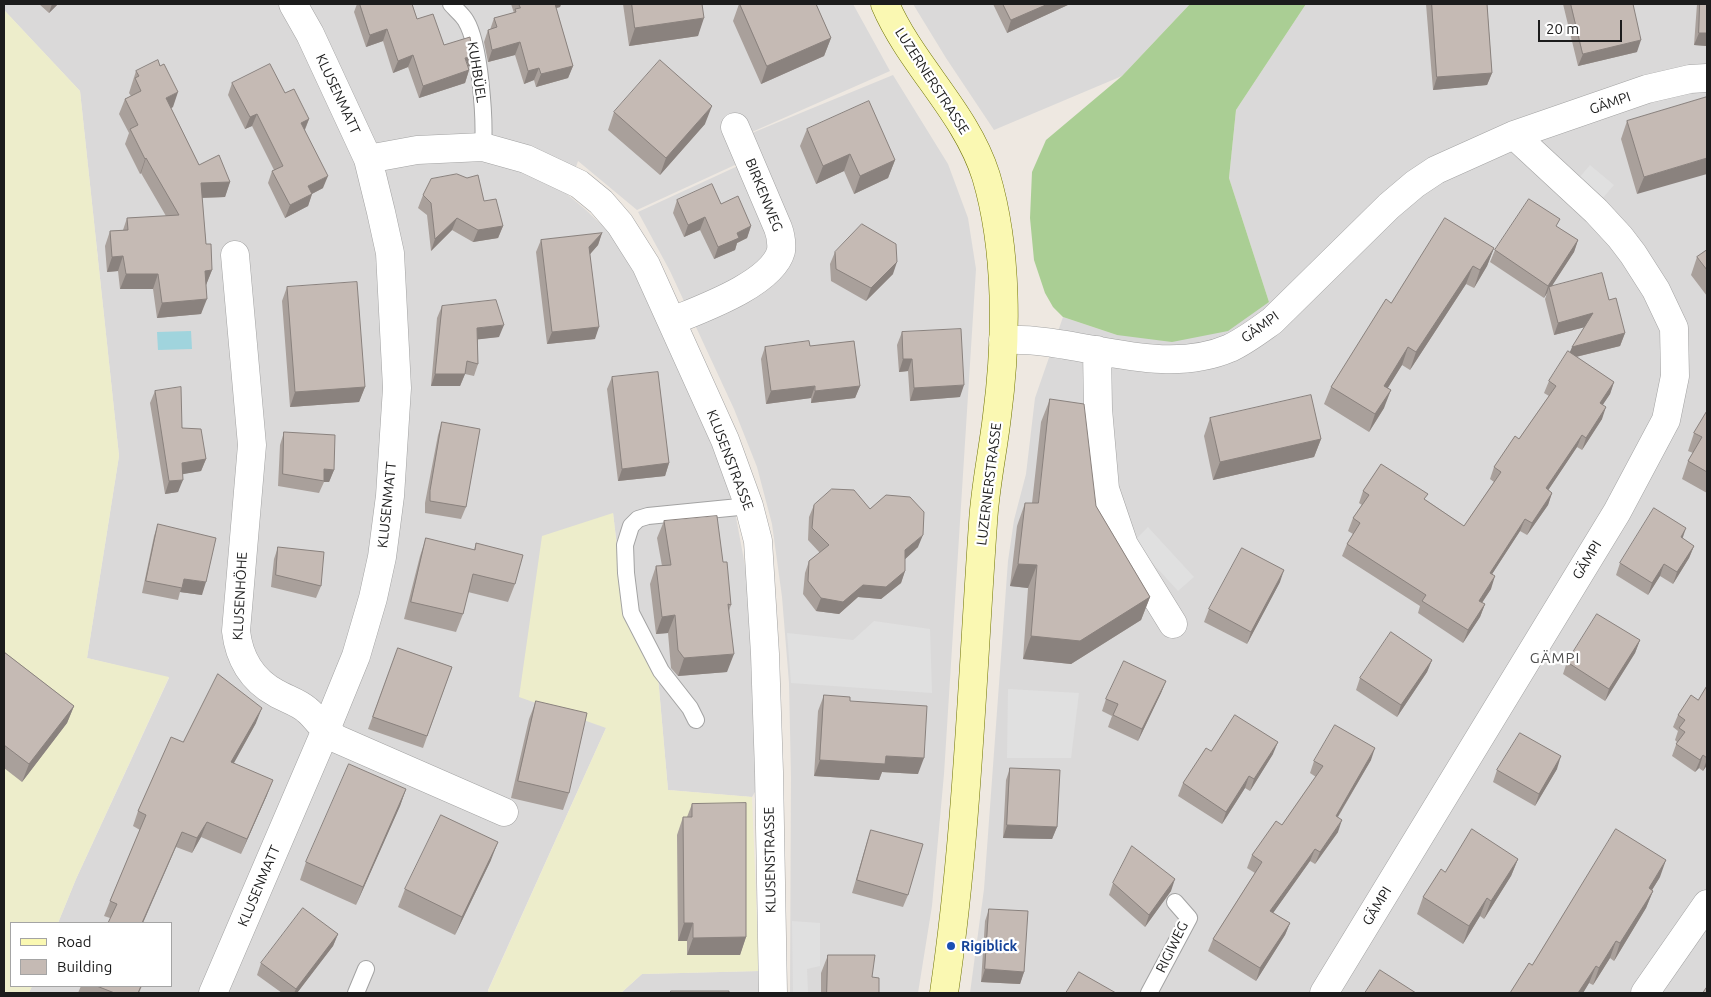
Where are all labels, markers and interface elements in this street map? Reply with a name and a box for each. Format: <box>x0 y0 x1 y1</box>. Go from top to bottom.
scale bar <box>1541 10 1625 42</box>
text: 20 m <box>1546 20 1579 37</box>
street label: LUZERNERSTRASSE <box>891 25 973 137</box>
street label: KUHBÜEL <box>464 40 490 104</box>
street label: KLUSENMATT <box>312 51 364 137</box>
street label: GÄMPI <box>1587 88 1633 118</box>
street label: BIRKENWEG <box>742 156 786 234</box>
street label: GÄMPI <box>1238 308 1282 346</box>
street label: KLUSENSTRASSE <box>703 407 757 513</box>
street label: LUZERNERSTRASSE <box>973 422 1005 546</box>
street label: KLUSENMATT <box>374 461 400 549</box>
street label: GÄMPI <box>1569 537 1605 583</box>
street label: KLUSENHÖHE <box>229 551 251 641</box>
district label: GÄMPI <box>1529 649 1581 667</box>
street label: KLUSENSTRASSE <box>761 807 779 913</box>
street label: KLUSENMATT <box>234 843 284 929</box>
street label: GÄMPI <box>1359 883 1395 929</box>
street label: RIGIWEG <box>1152 919 1192 975</box>
legend <box>10 922 172 987</box>
text: Road <box>57 933 92 950</box>
place label: Rigiblick <box>961 938 1017 954</box>
marker: Rigiblick <box>945 940 957 952</box>
text: Building <box>57 958 112 975</box>

